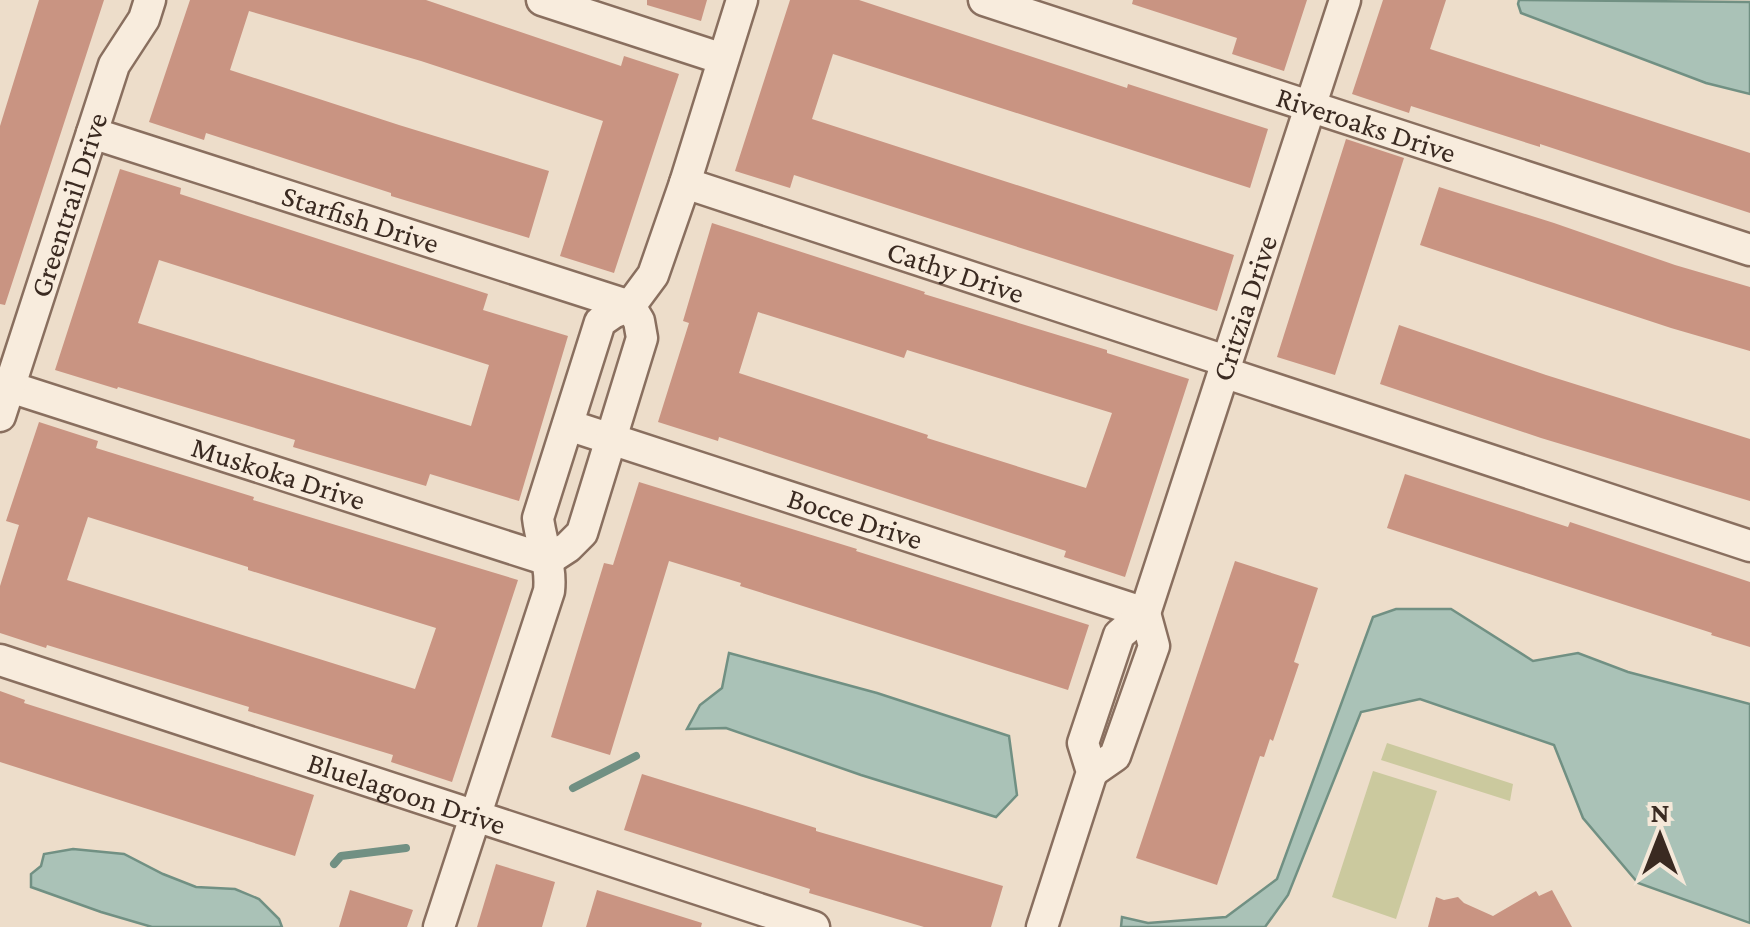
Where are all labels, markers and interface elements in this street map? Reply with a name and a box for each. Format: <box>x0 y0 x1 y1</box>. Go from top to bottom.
street label: Riveroaks Drive <box>1272 80 1460 169</box>
street label: Greentrail Drive <box>23 108 113 301</box>
street label: Starfish Drive <box>278 178 443 260</box>
street label: Critzia Drive <box>1205 231 1283 385</box>
street label: Cathy Drive <box>883 234 1029 309</box>
street label: Muskoka Drive <box>188 429 370 516</box>
street label: Bocce Drive <box>784 481 927 555</box>
street label: Bluelagoon Drive <box>304 745 510 841</box>
north arrow <box>1610 787 1710 887</box>
text: N <box>1650 797 1670 828</box>

